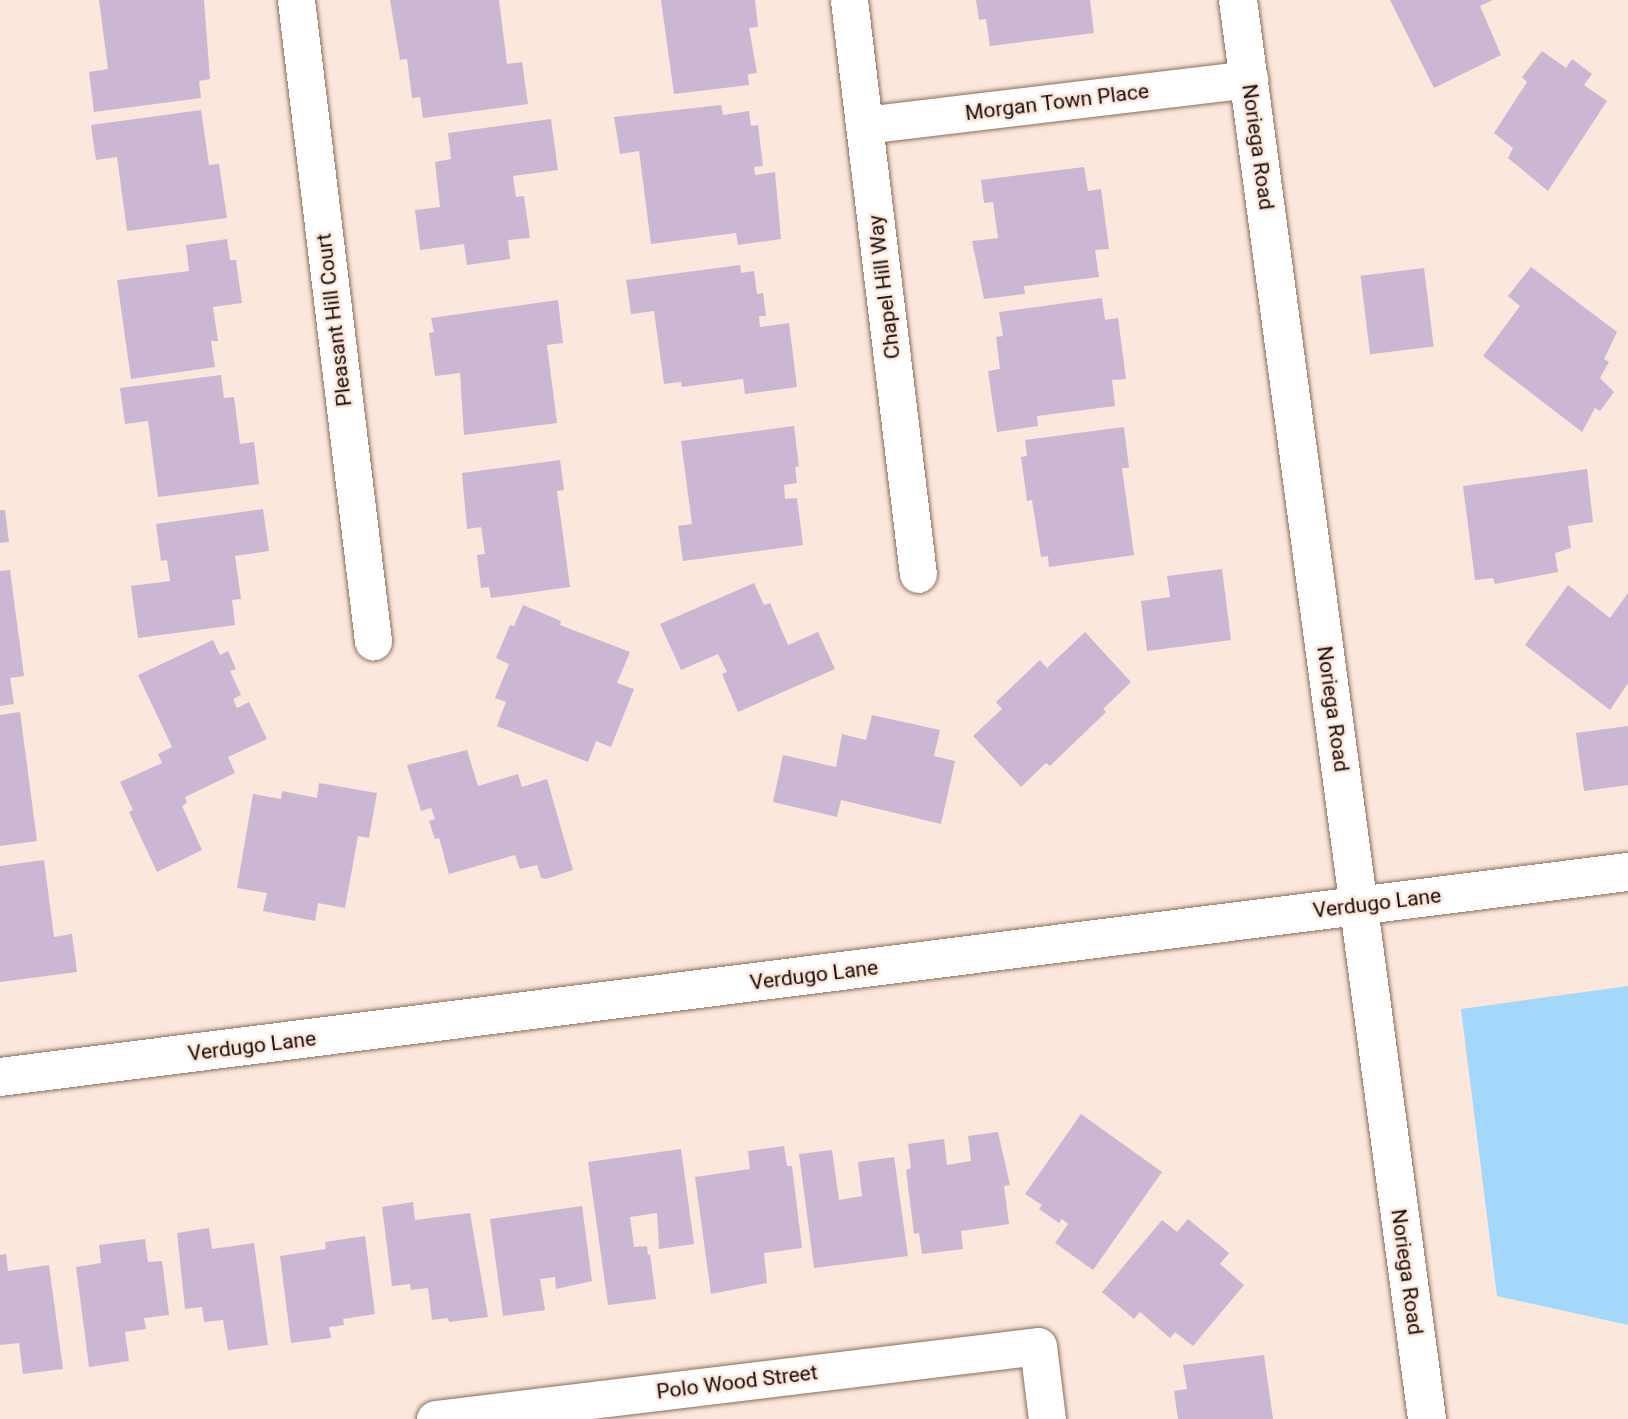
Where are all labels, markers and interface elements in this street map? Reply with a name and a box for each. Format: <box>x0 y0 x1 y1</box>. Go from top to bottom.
street label: Morgan Town Place <box>964 78 1150 126</box>
street label: Noriega Road <box>1237 82 1279 212</box>
street label: Chapel Hill Way <box>863 214 905 360</box>
street label: Pleasant Hill Court <box>311 232 357 408</box>
street label: Noriega Road <box>1312 644 1354 774</box>
street label: Verdugo Lane <box>1312 883 1442 923</box>
street label: Verdugo Lane <box>749 955 879 995</box>
street label: Verdugo Lane <box>187 1026 317 1066</box>
street label: Noriega Road <box>1386 1207 1428 1337</box>
street label: Polo Wood Street <box>655 1360 819 1404</box>

